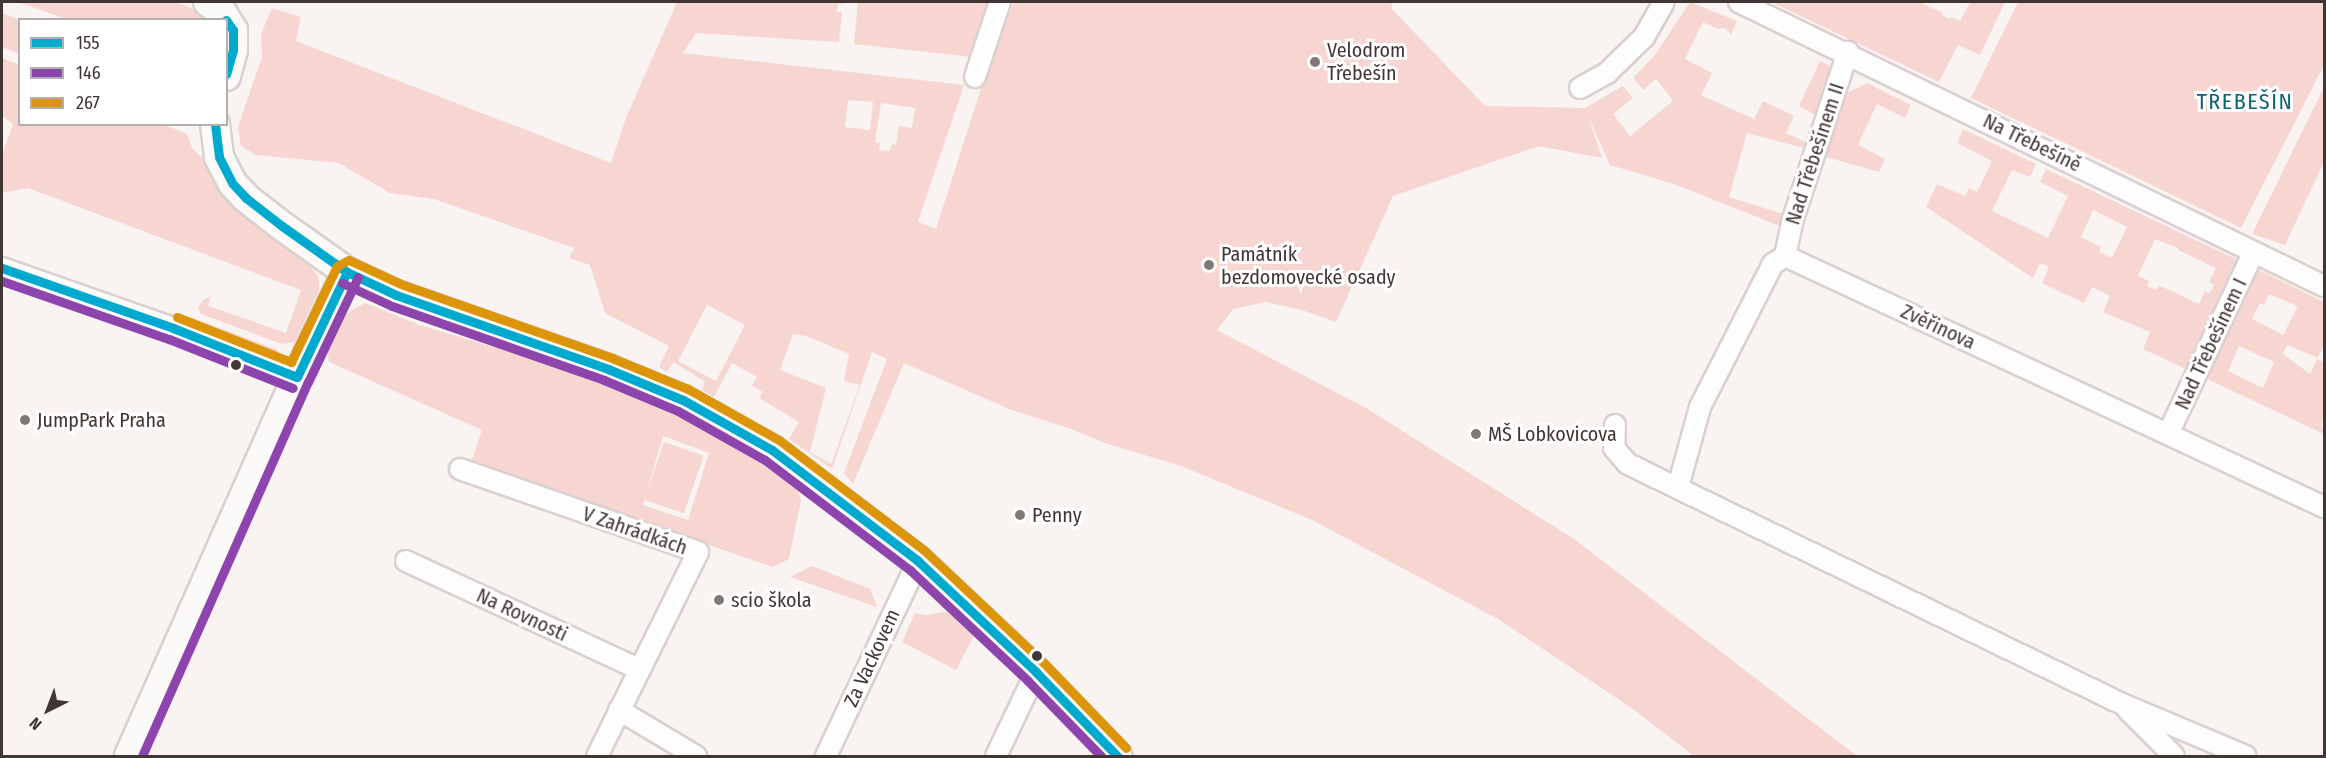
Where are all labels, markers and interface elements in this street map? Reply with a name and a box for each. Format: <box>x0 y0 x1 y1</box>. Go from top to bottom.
legend <box>18 18 228 126</box>
text: 155 <box>76 32 99 54</box>
place label: Velodrom Třebešín <box>1327 39 1405 86</box>
marker: Velodrom Třebešín <box>1308 55 1322 69</box>
text: 146 <box>76 62 101 84</box>
street label: Nad Třebešínem II <box>1781 80 1849 228</box>
district label: TŘEBEŠÍN <box>2197 89 2293 115</box>
text: 267 <box>76 92 100 114</box>
street label: Na Třebešíně <box>1979 109 2085 177</box>
place label: Památník bezdomovecké osady <box>1221 242 1396 289</box>
marker: Památník bezdomovecké osady <box>1202 258 1216 272</box>
street label: Nad Třebešínem I <box>2170 275 2252 413</box>
street label: Zvěřinova <box>1897 299 1979 355</box>
unlabelled marker <box>230 359 242 371</box>
place label: JumpPark Praha <box>37 408 166 432</box>
marker: JumpPark Praha <box>18 413 32 427</box>
place label: MŠ Lobkovicova <box>1488 422 1617 446</box>
marker: MŠ Lobkovicova <box>1469 427 1483 441</box>
street label: V Zahrádkách <box>579 502 691 560</box>
place label: Penny <box>1032 503 1082 527</box>
marker: Penny <box>1013 508 1027 522</box>
street label: Na Rovnosti <box>473 583 571 647</box>
place label: scio škola <box>731 588 812 612</box>
marker: scio škola <box>712 593 726 607</box>
street label: Za Vackovem <box>839 605 905 711</box>
unlabelled marker <box>1031 650 1043 662</box>
north arrow <box>18 680 78 740</box>
text: N <box>26 713 46 734</box>

